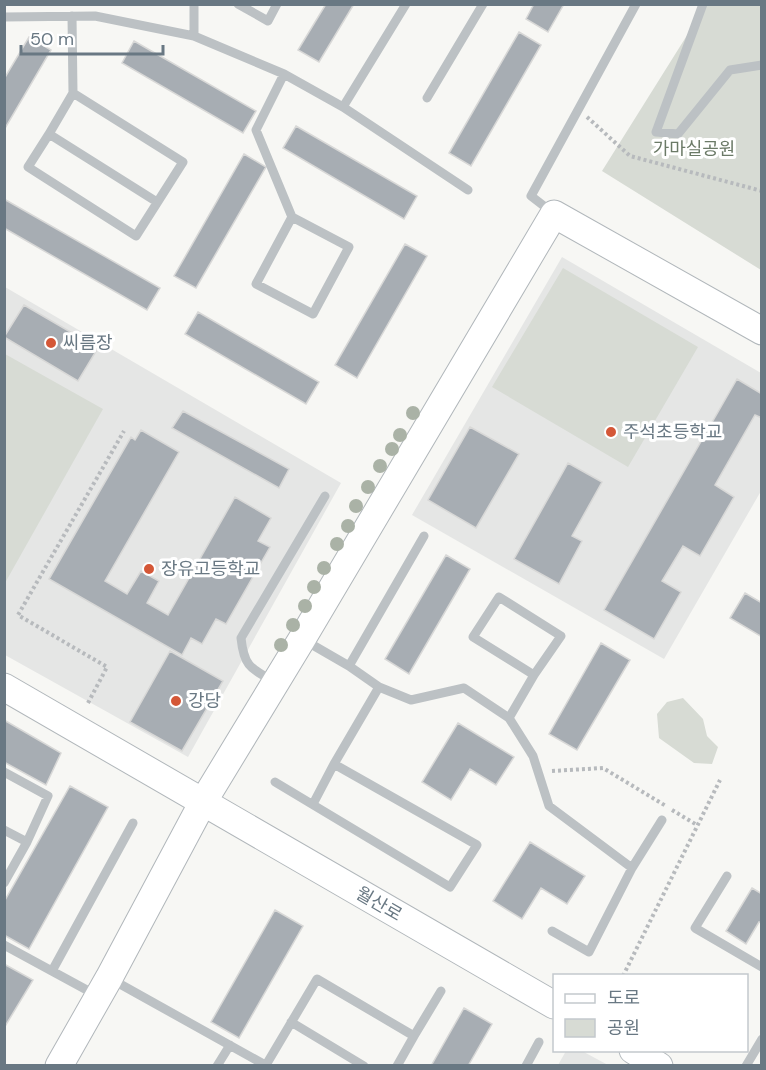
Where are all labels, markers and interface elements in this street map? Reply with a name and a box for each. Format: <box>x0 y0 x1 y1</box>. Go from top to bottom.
scale bar <box>21 18 164 56</box>
text: 50 m <box>30 27 74 51</box>
park label: 가마실공원 <box>653 137 735 161</box>
place label: 씨름장 <box>63 331 113 355</box>
marker: 씨름장 <box>44 336 58 350</box>
place label: 주석초등학교 <box>623 420 722 444</box>
marker: 주석초등학교 <box>604 425 618 439</box>
place label: 장유고등학교 <box>161 557 260 581</box>
marker: 장유고등학교 <box>142 562 156 576</box>
place label: 강당 <box>188 689 221 713</box>
marker: 강당 <box>169 694 183 708</box>
street label: 월산로 <box>351 881 407 927</box>
legend <box>553 974 748 1052</box>
text: 도로 <box>607 986 640 1010</box>
text: 공원 <box>607 1016 640 1040</box>

